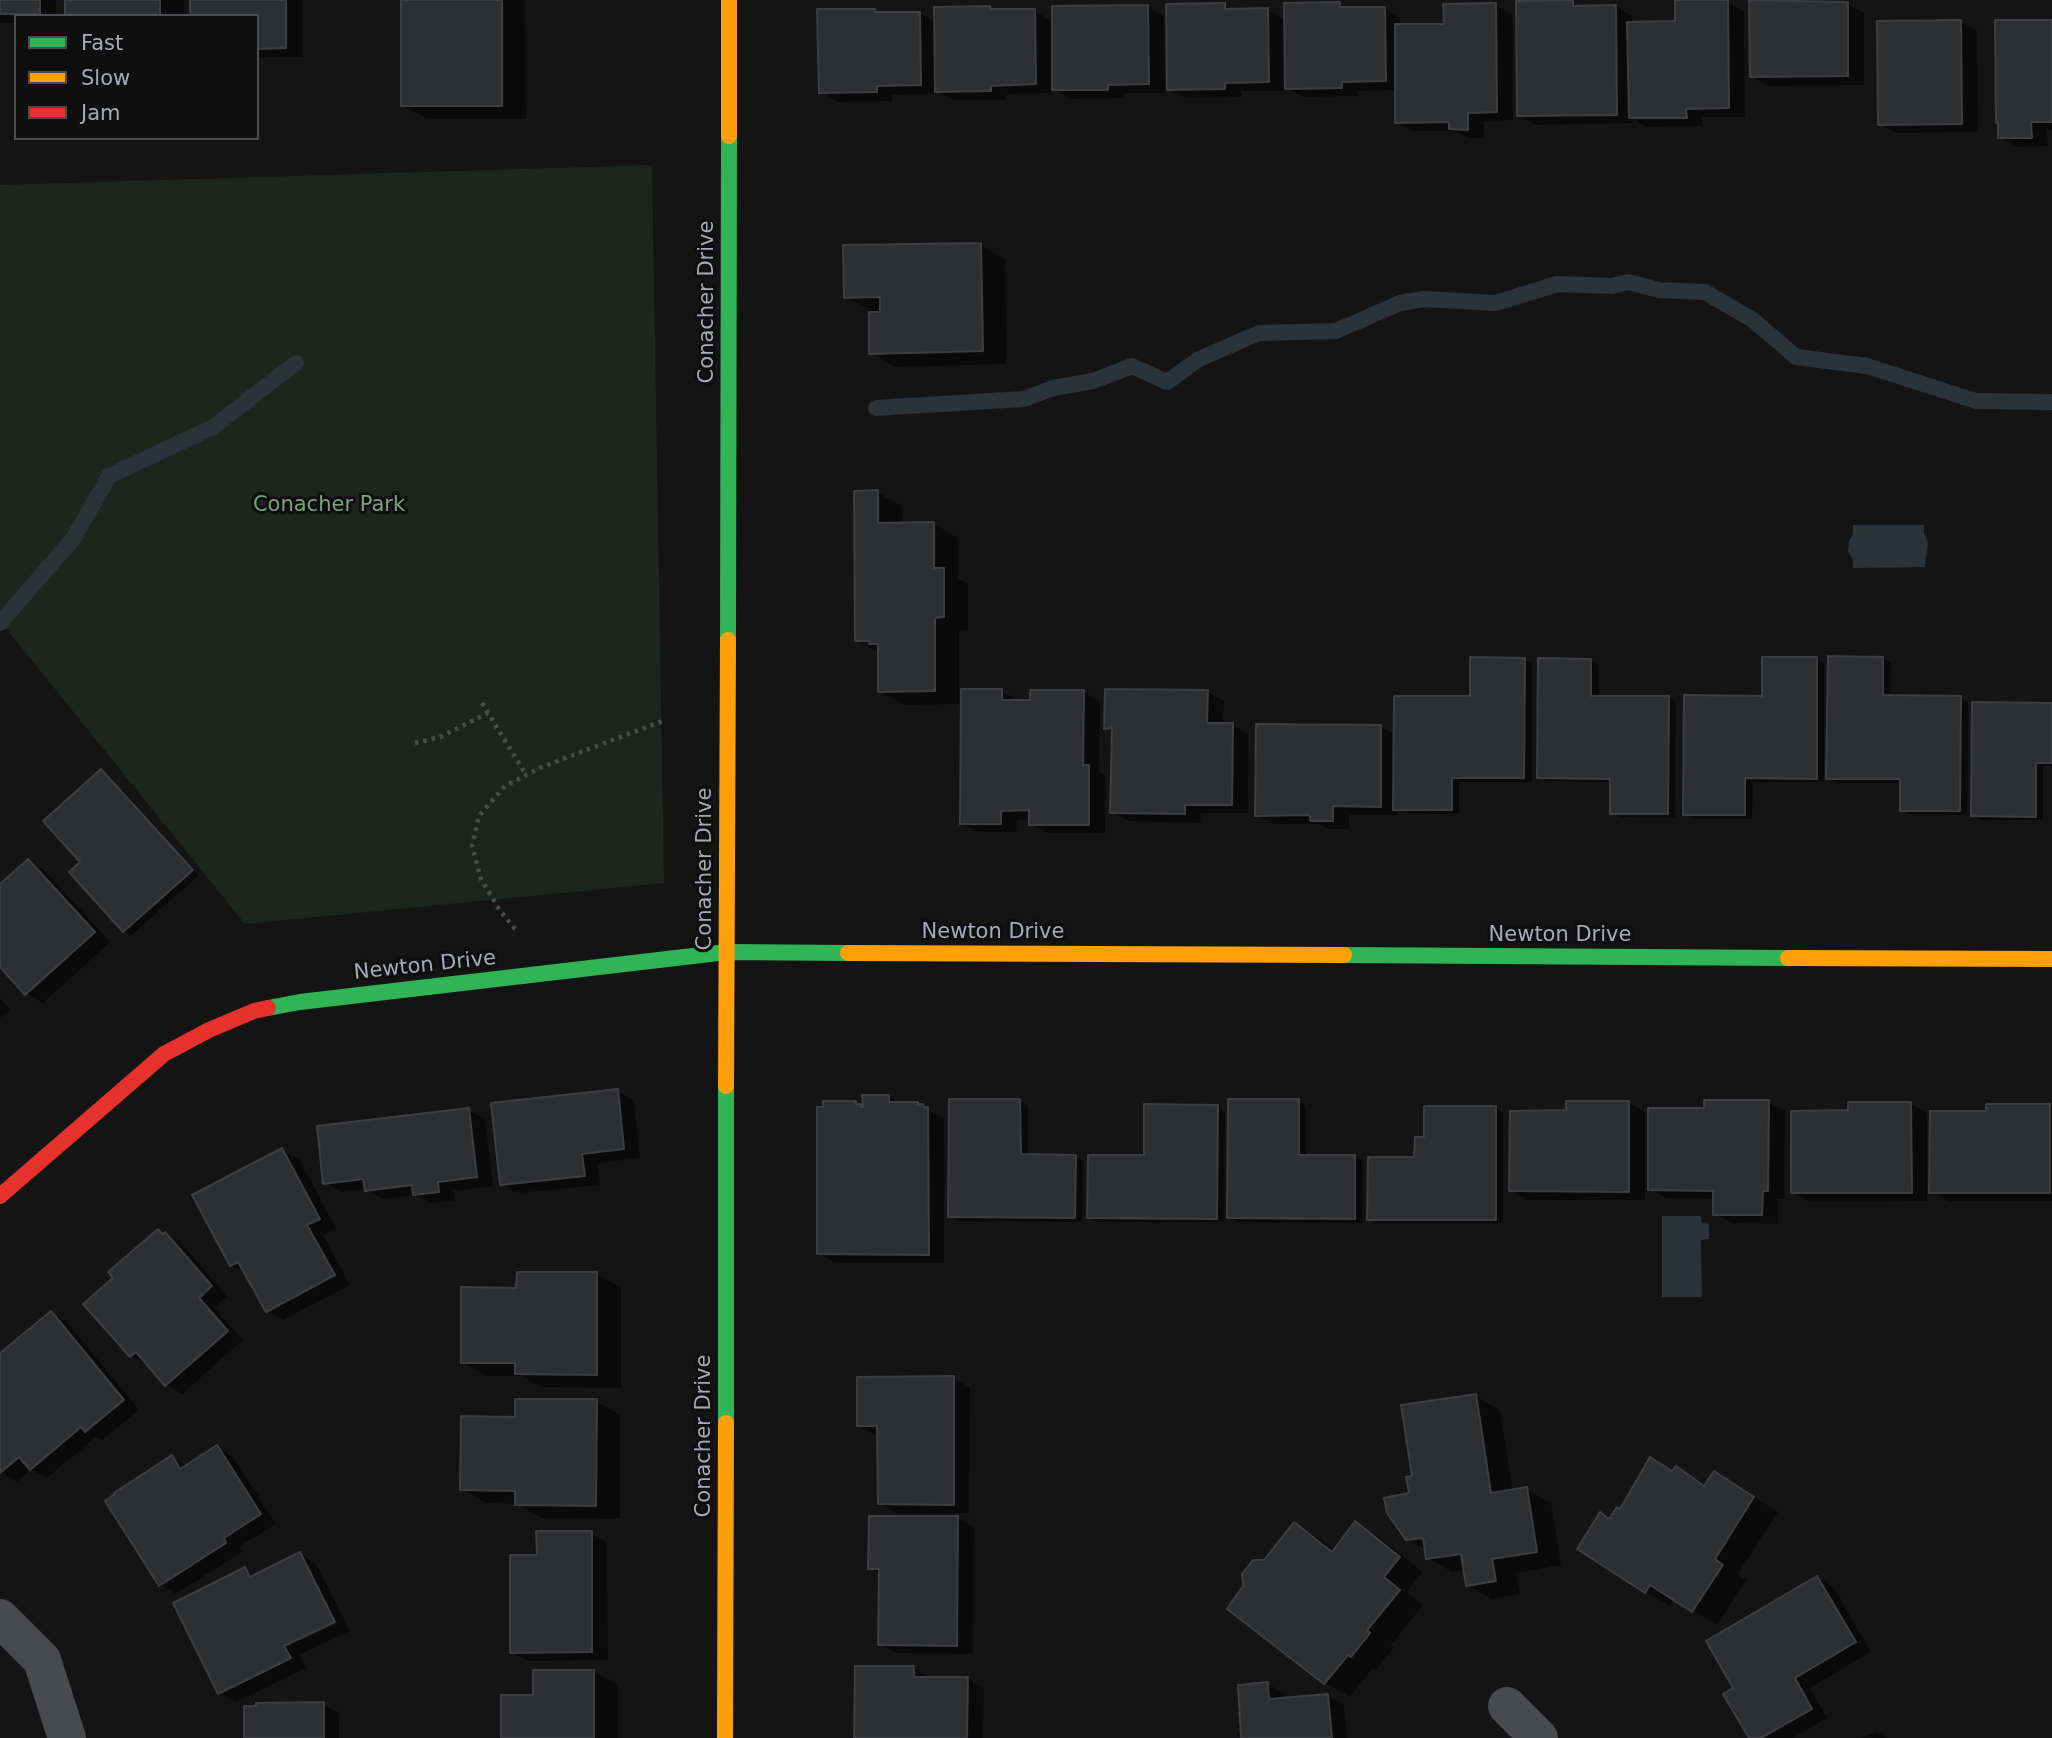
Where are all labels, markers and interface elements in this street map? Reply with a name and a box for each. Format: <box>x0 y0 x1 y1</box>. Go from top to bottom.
legend <box>14 14 259 140</box>
text: Fast <box>81 31 123 55</box>
text: Slow <box>81 66 130 90</box>
text: Jam <box>81 101 121 125</box>
street label: Conacher Drive <box>695 221 721 383</box>
park label: Conacher Park <box>253 493 405 519</box>
street label: Conacher Drive <box>693 788 719 950</box>
street label: Newton Drive <box>922 920 1064 946</box>
street label: Newton Drive <box>1489 923 1631 949</box>
street label: Newton Drive <box>353 946 497 986</box>
street label: Conacher Drive <box>692 1355 718 1517</box>

